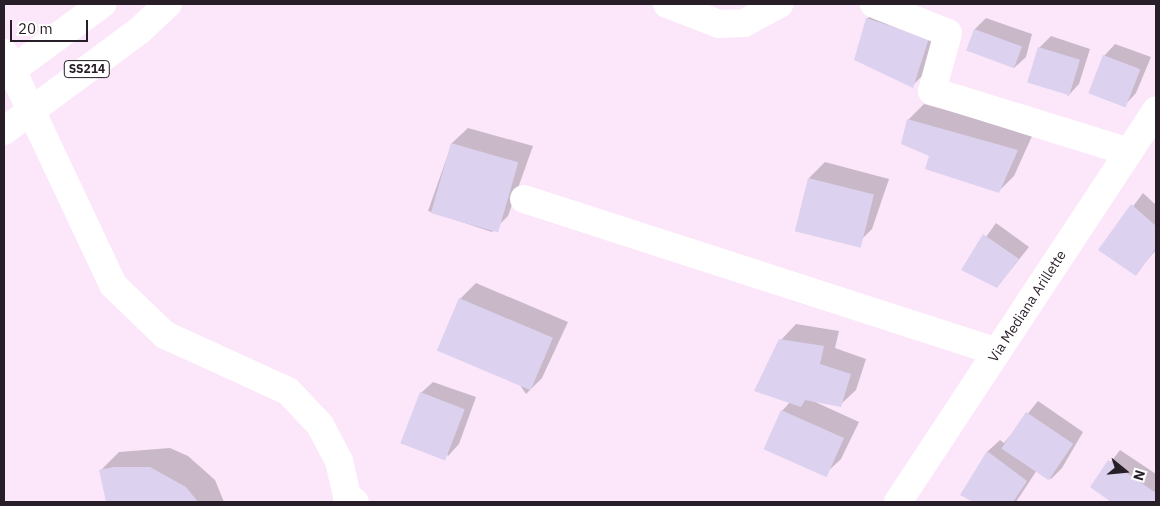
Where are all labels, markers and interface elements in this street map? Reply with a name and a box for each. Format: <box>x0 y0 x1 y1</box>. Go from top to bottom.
scale bar <box>12 10 90 42</box>
text: 20 m <box>18 19 53 38</box>
road number: SS214 <box>63 60 111 78</box>
street label: Via Mediana Arillette <box>985 247 1069 365</box>
north arrow <box>1100 446 1150 496</box>
text: N <box>1129 468 1149 483</box>

